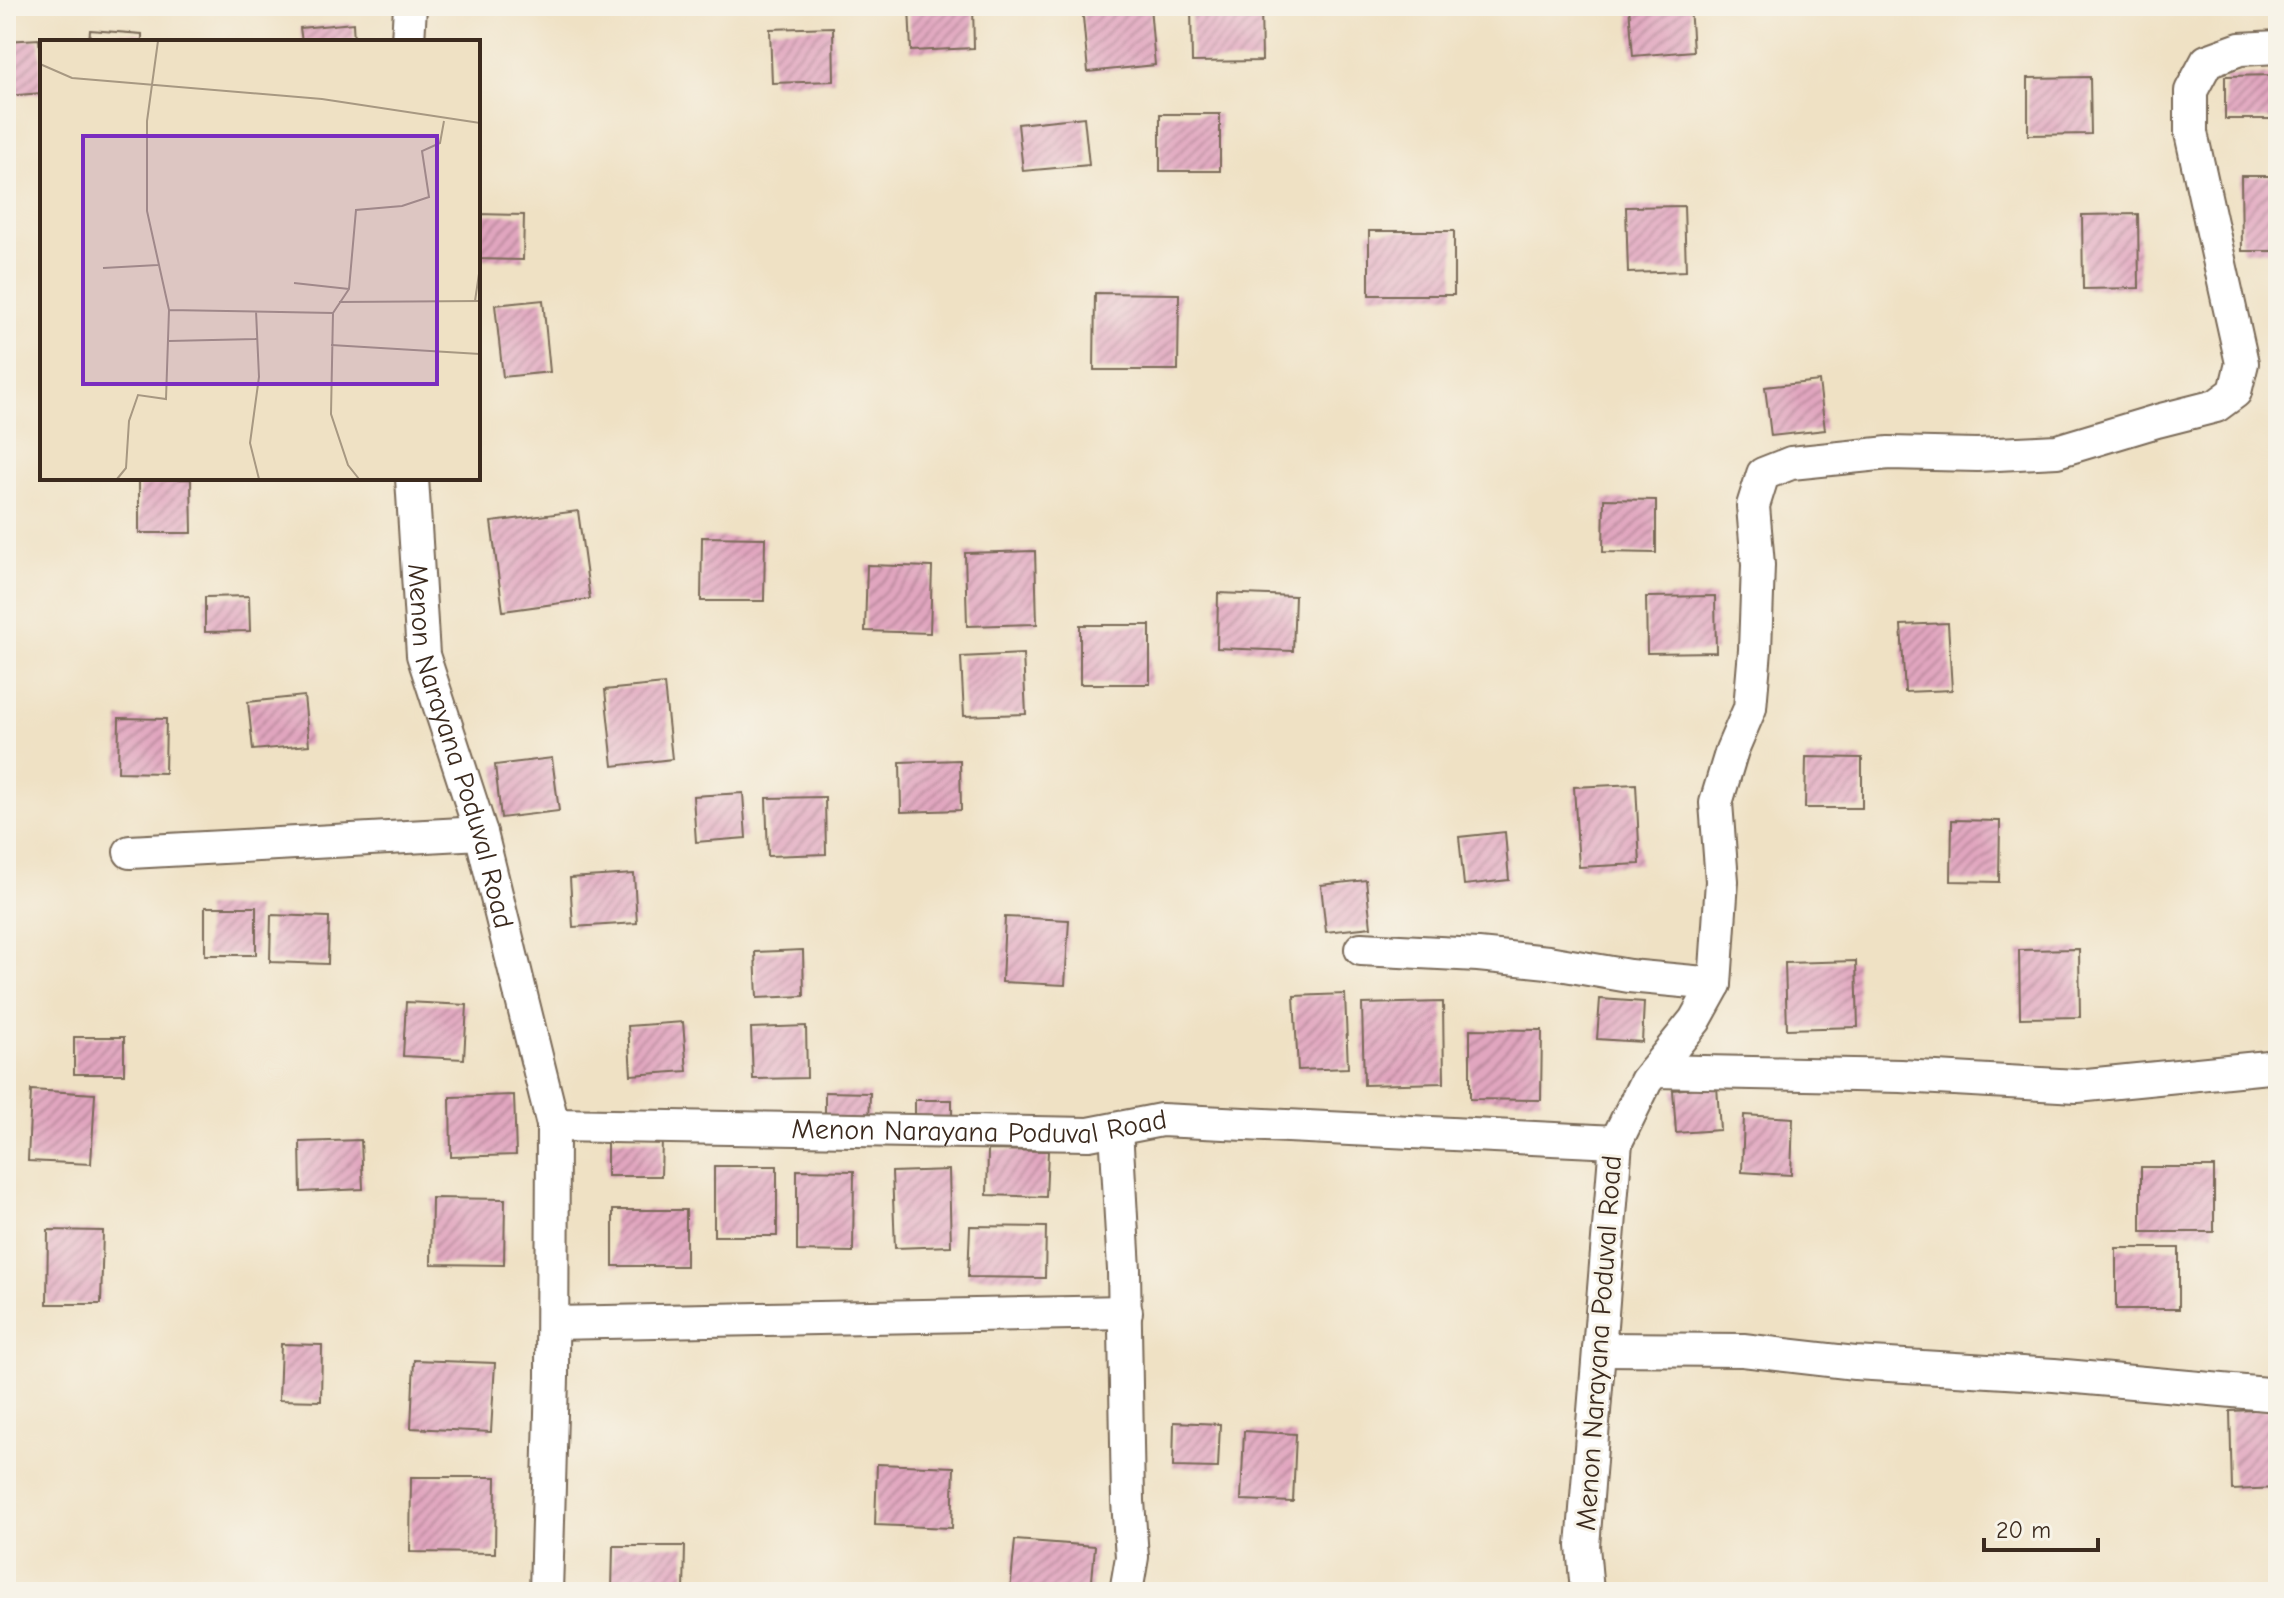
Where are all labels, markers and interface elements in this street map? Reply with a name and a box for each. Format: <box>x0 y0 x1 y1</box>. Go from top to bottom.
inset map <box>40 40 480 480</box>
street label: Menon Narayana Poduval Road <box>401 563 520 932</box>
street label: Menon Narayana Poduval Road <box>791 1103 1169 1150</box>
street label: Menon Narayana Poduval Road <box>1570 1154 1628 1532</box>
scale bar <box>1984 1502 2098 1552</box>
text: 20 m <box>1996 1516 2051 1544</box>

